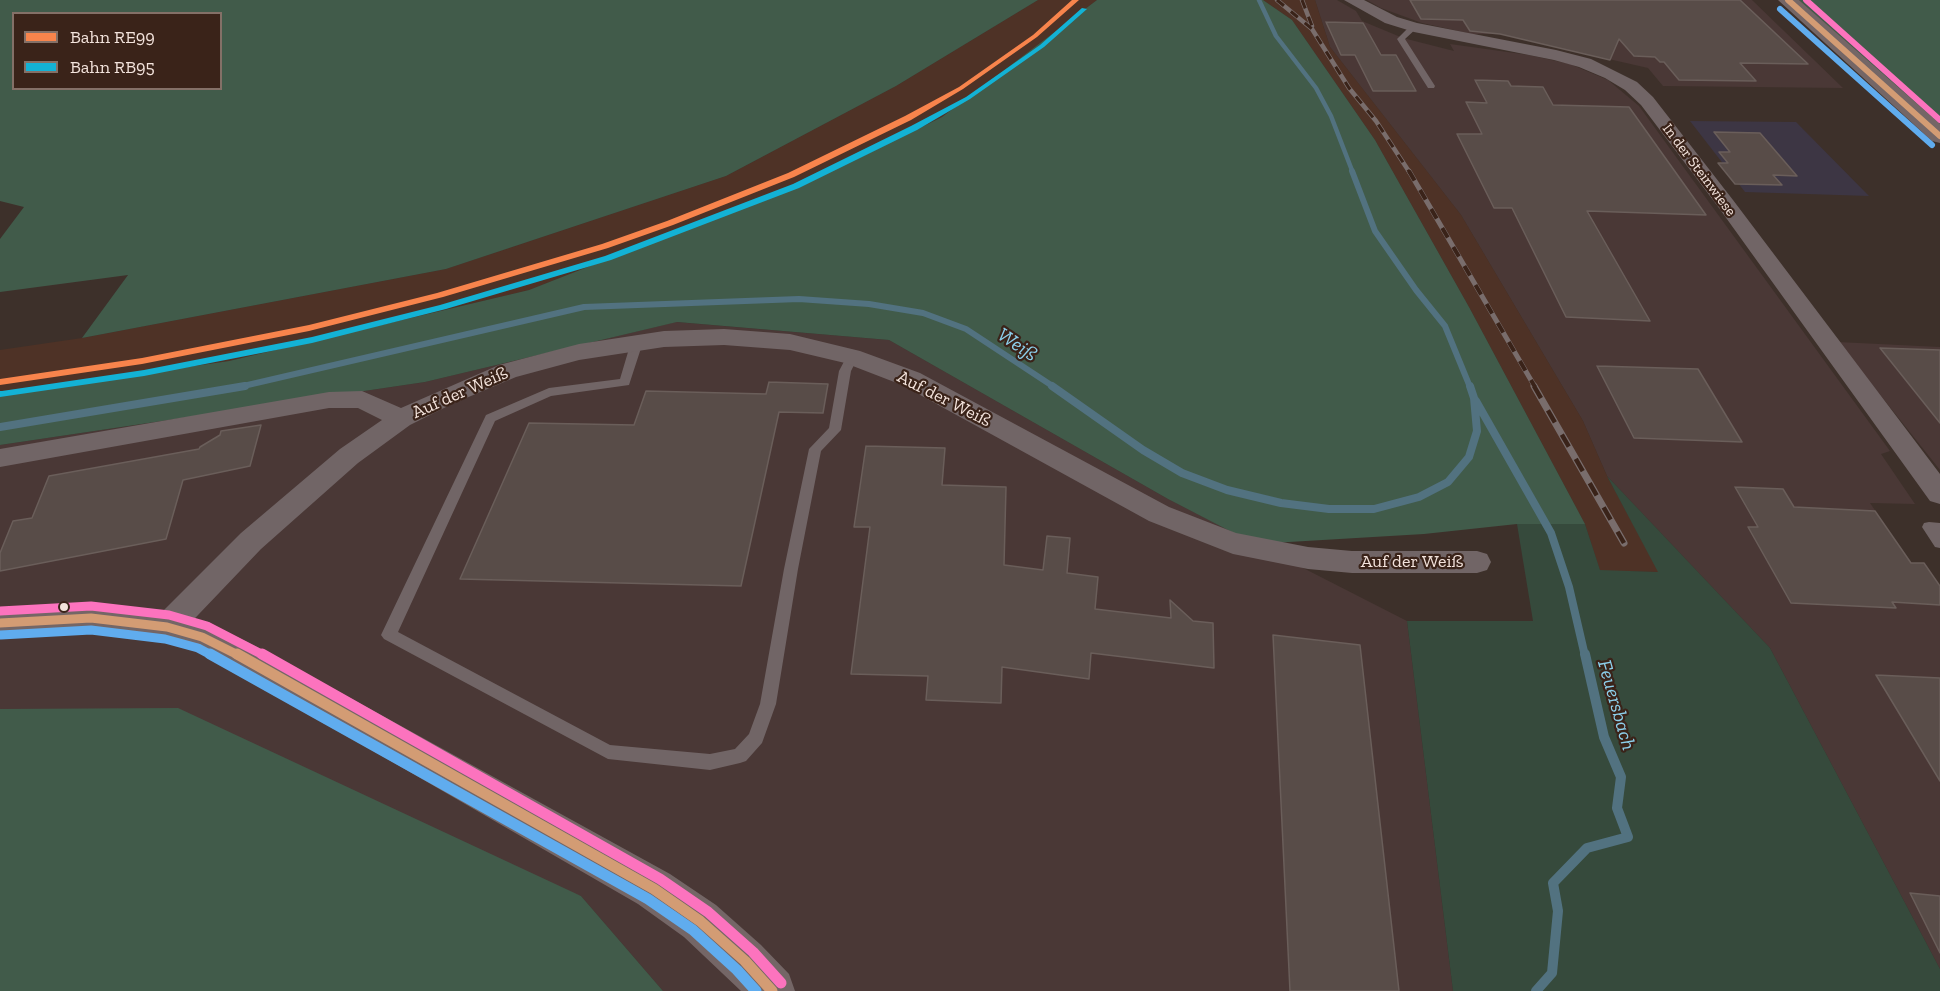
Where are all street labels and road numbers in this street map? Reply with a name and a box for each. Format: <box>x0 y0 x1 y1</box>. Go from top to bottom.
street label: In der Steinwiese <box>1658 120 1740 220</box>
street label: Auf der Weiß <box>409 362 511 424</box>
street label: Auf der Weiß <box>893 366 995 432</box>
street label: Auf der Weiß <box>1361 551 1463 573</box>

